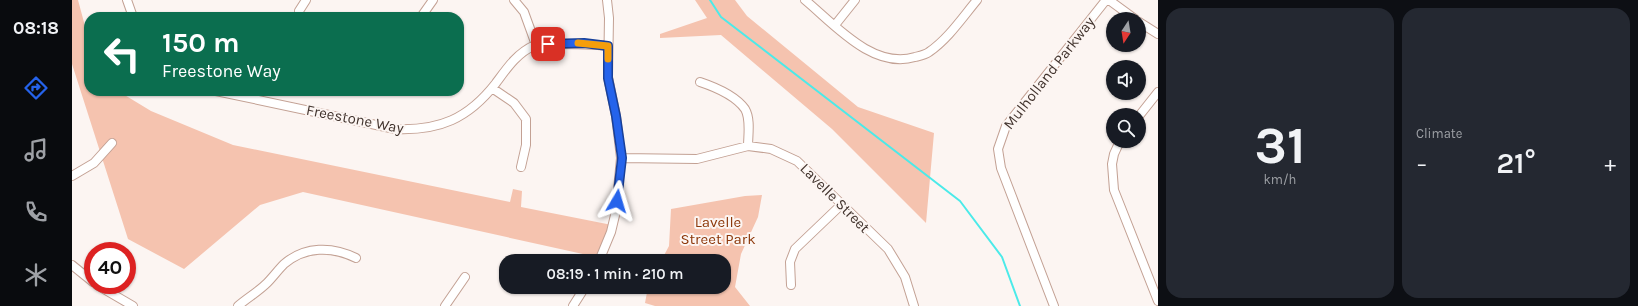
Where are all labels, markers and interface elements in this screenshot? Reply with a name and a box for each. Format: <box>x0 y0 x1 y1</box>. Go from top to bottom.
north arrow <box>1106 12 1146 52</box>
map controls <box>1106 12 1146 148</box>
street label: Mulholland Parkway <box>999 13 1099 133</box>
text: 08:18 <box>13 17 59 39</box>
text: 150 m <box>162 26 240 59</box>
pin <box>531 27 565 61</box>
icon: left <box>96 28 148 80</box>
icon: arrive <box>537 33 559 55</box>
text: Freestone Way <box>162 60 281 82</box>
button: sound <box>1106 60 1146 100</box>
icon: directions <box>22 74 50 102</box>
street label: Freestone Way <box>305 101 405 137</box>
button: search <box>1106 108 1146 148</box>
text: 31 <box>1255 115 1305 176</box>
text: Climate <box>1416 126 1462 141</box>
icon: music <box>22 136 50 164</box>
text: 21° <box>1496 145 1536 181</box>
text: − <box>1416 151 1428 177</box>
text: + <box>1604 151 1616 177</box>
street label: Lavelle Street <box>796 159 874 237</box>
text: km/h <box>1264 172 1296 187</box>
position arrow <box>596 180 638 222</box>
icon: phone <box>22 198 50 226</box>
park label: Lavelle Street Park <box>680 213 756 248</box>
speed limit sign: 40 <box>84 242 136 294</box>
icon: climate <box>22 261 50 289</box>
text: 08:19 · 1 min · 210 m <box>547 265 683 283</box>

